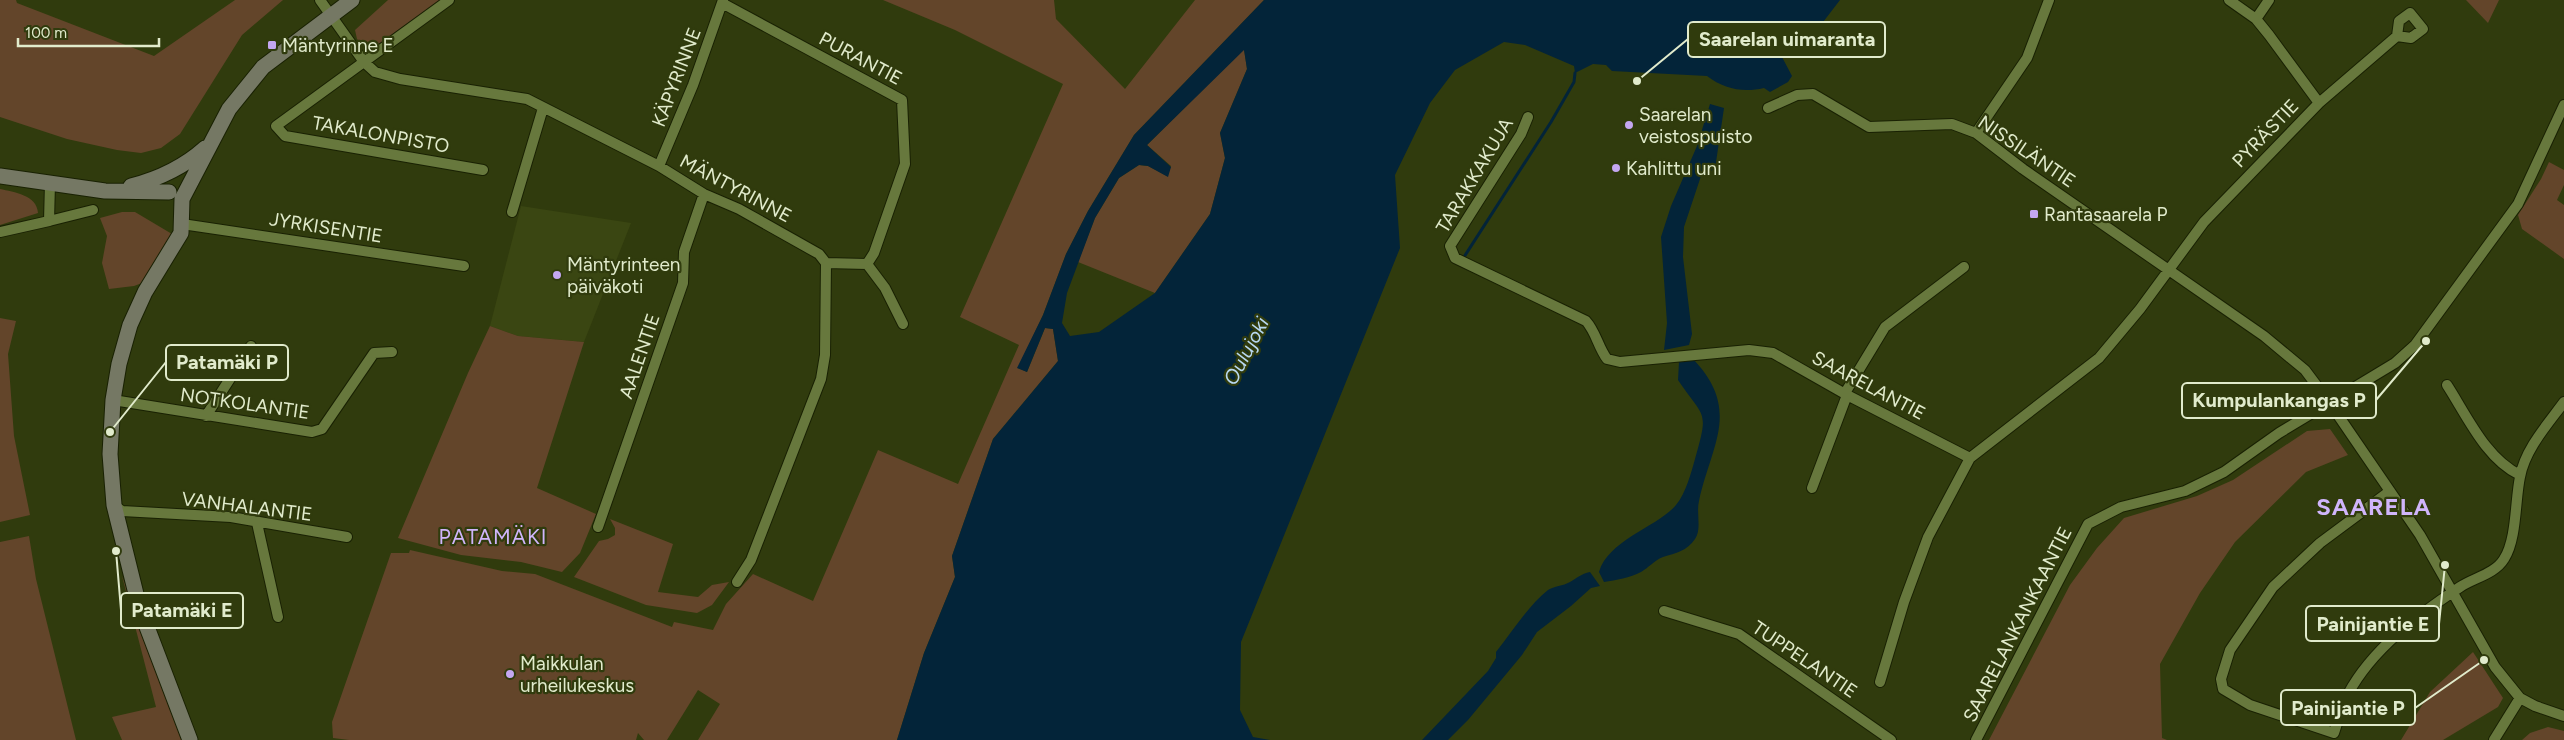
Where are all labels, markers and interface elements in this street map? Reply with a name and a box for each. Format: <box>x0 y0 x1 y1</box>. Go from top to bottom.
scale bar <box>18 15 159 47</box>
callout: Saarelan uimaranta <box>1688 22 1885 57</box>
text: 100 m <box>25 24 67 42</box>
street label: KÄPYRINNE <box>647 24 706 130</box>
street label: PURANTIE <box>815 27 906 90</box>
text: Saarelan uimaranta <box>1699 27 1875 51</box>
place label: Mäntyrinne E <box>282 34 394 57</box>
marker: Mäntyrinne E <box>266 39 278 51</box>
street label: PYRÄSTIE <box>2227 95 2303 172</box>
place label: Saarelan veistospuisto <box>1639 103 1753 148</box>
street label: NISSILÄNTIE <box>1974 110 2080 192</box>
street label: TAKALONPISTO <box>311 111 451 158</box>
street label: TARAKKAKUJA <box>1431 113 1518 237</box>
marker: Saarelan veistospuisto <box>1623 119 1635 131</box>
street label: MÄNTYRINNE <box>676 149 796 228</box>
place label: Kahlittu uni <box>1626 157 1722 180</box>
marker: Kahlittu uni <box>1610 162 1622 174</box>
place label: Rantasaarela P <box>2044 203 2168 226</box>
street label: JYRKISENTIE <box>268 207 384 248</box>
marker: Rantasaarela P <box>2028 208 2040 220</box>
place label: Mäntyrinteen päiväkoti <box>567 253 680 298</box>
marker: Mäntyrinteen päiväkoti <box>551 269 563 281</box>
street label: AALENTIE <box>614 311 665 402</box>
water label: Oulujoki <box>1218 313 1274 389</box>
callout: Patamäki P <box>166 345 288 380</box>
street label: SAARELANTIE <box>1808 346 1929 425</box>
text: Patamäki P <box>176 350 278 374</box>
street label: NOTKOLANTIE <box>179 383 311 424</box>
callout: Kumpulankangas P <box>2182 383 2376 418</box>
text: Kumpulankangas P <box>2192 388 2366 412</box>
street label: VANHALANTIE <box>180 487 314 526</box>
district label: SAARELA <box>2316 492 2432 521</box>
street label: SAARELANKANKAANTIE <box>1958 523 2077 726</box>
district label: PATAMÄKI <box>439 524 547 549</box>
callout: Patamäki E <box>121 593 243 628</box>
text: Patamäki E <box>131 598 233 622</box>
callout: Painijantie E <box>2306 606 2439 641</box>
text: Painijantie E <box>2316 612 2430 636</box>
street label: TUPPELANTIE <box>1748 616 1862 703</box>
place label: Maikkulan urheilukeskus <box>520 652 634 697</box>
marker: Maikkulan urheilukeskus <box>504 668 516 680</box>
callout: Painijantie P <box>2281 690 2415 725</box>
text: Painijantie P <box>2291 696 2405 720</box>

